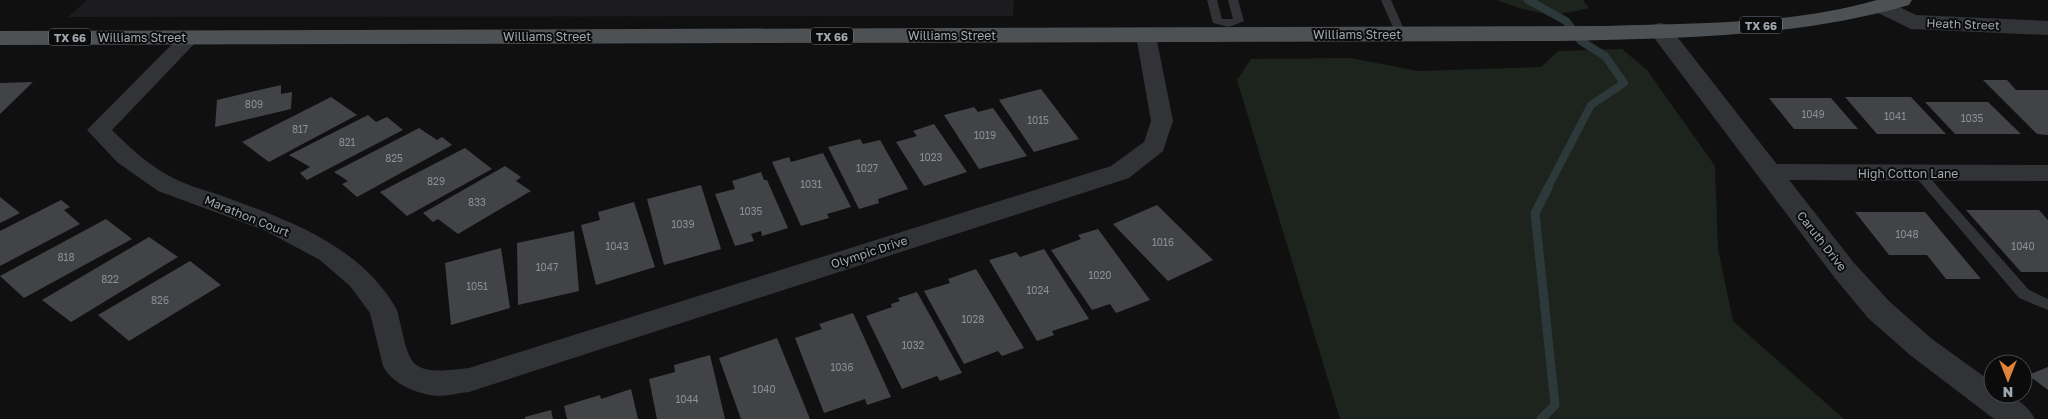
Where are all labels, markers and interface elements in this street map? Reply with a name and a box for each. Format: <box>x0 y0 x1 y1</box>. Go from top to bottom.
street label: Heath Street <box>1926 15 2000 33</box>
road number: TX 66 <box>1740 16 1782 34</box>
street label: Williams Street <box>1313 27 1401 42</box>
road number: TX 66 <box>49 28 91 46</box>
road number: TX 66 <box>811 28 853 44</box>
street label: Williams Street <box>908 28 996 43</box>
street label: Williams Street <box>503 29 591 44</box>
street label: Williams Street <box>98 30 186 45</box>
house number: 809 <box>245 98 263 110</box>
house number: 1049 <box>1801 108 1825 120</box>
house number: 1041 <box>1884 110 1906 122</box>
house number: 1035 <box>1961 112 1984 124</box>
house number: 1015 <box>1027 114 1049 126</box>
house number: 817 <box>292 123 308 135</box>
house number: 1019 <box>974 129 996 141</box>
house number: 821 <box>339 136 356 148</box>
house number: 1023 <box>920 151 942 163</box>
house number: 825 <box>385 152 403 164</box>
house number: 1027 <box>856 162 878 174</box>
street label: High Cotton Lane <box>1858 166 1958 181</box>
house number: 829 <box>427 175 445 187</box>
house number: 1031 <box>800 178 822 190</box>
street label: Marathon Court <box>202 192 292 240</box>
house number: 833 <box>468 196 486 208</box>
house number: 1035 <box>740 205 763 217</box>
street label: Caruth Drive <box>1794 208 1850 274</box>
house number: 1039 <box>672 218 694 230</box>
house number: 1048 <box>1895 228 1919 240</box>
street label: Olympic Drive <box>829 233 909 271</box>
house number: 1016 <box>1152 236 1174 248</box>
house number: 1043 <box>606 240 629 252</box>
house number: 1040 <box>2011 240 2035 252</box>
house number: 818 <box>57 251 75 263</box>
house number: 1047 <box>536 261 558 273</box>
house number: 1020 <box>1088 269 1112 281</box>
house number: 822 <box>101 273 119 285</box>
house number: 1051 <box>466 280 488 292</box>
house number: 1024 <box>1027 284 1049 296</box>
house number: 826 <box>151 294 169 306</box>
house number: 1028 <box>962 313 984 325</box>
house number: 1032 <box>902 339 925 351</box>
north arrow <box>1983 354 2033 404</box>
house number: 1036 <box>831 361 853 373</box>
house number: 1040 <box>752 383 776 395</box>
text: N <box>2003 384 2013 401</box>
house number: 1044 <box>675 393 699 405</box>

